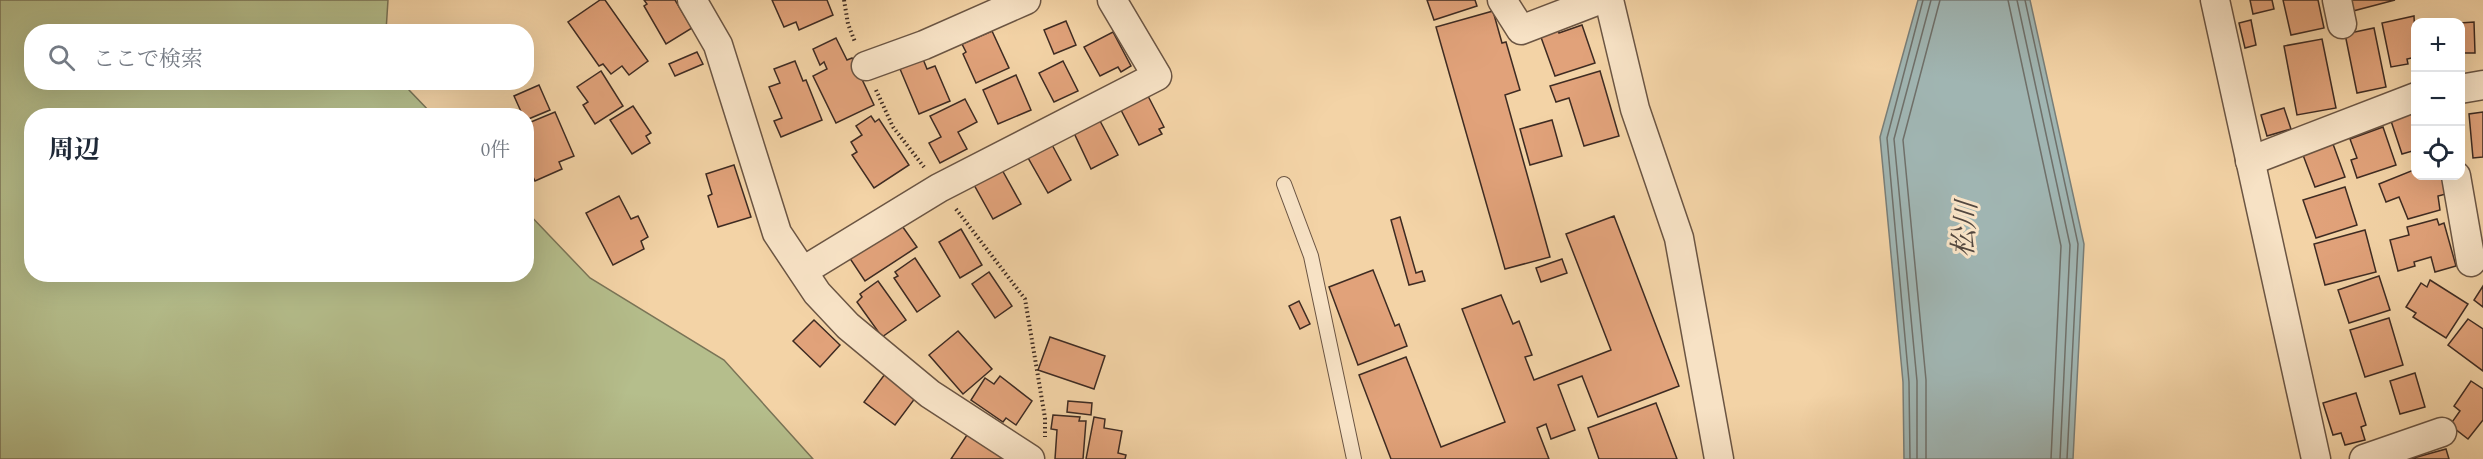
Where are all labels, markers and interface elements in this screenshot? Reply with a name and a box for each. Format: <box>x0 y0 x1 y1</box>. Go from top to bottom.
map controls <box>2411 18 2465 180</box>
button: + <box>2411 18 2465 72</box>
search box <box>24 24 534 90</box>
icon: search <box>45 41 78 74</box>
text: ここで検索 <box>93 44 203 73</box>
button: − <box>2411 72 2465 126</box>
button: locate <box>2411 126 2465 180</box>
text: 周辺 <box>48 132 100 166</box>
text: 0件 <box>480 136 510 162</box>
water label: 松川 <box>1944 197 1984 258</box>

